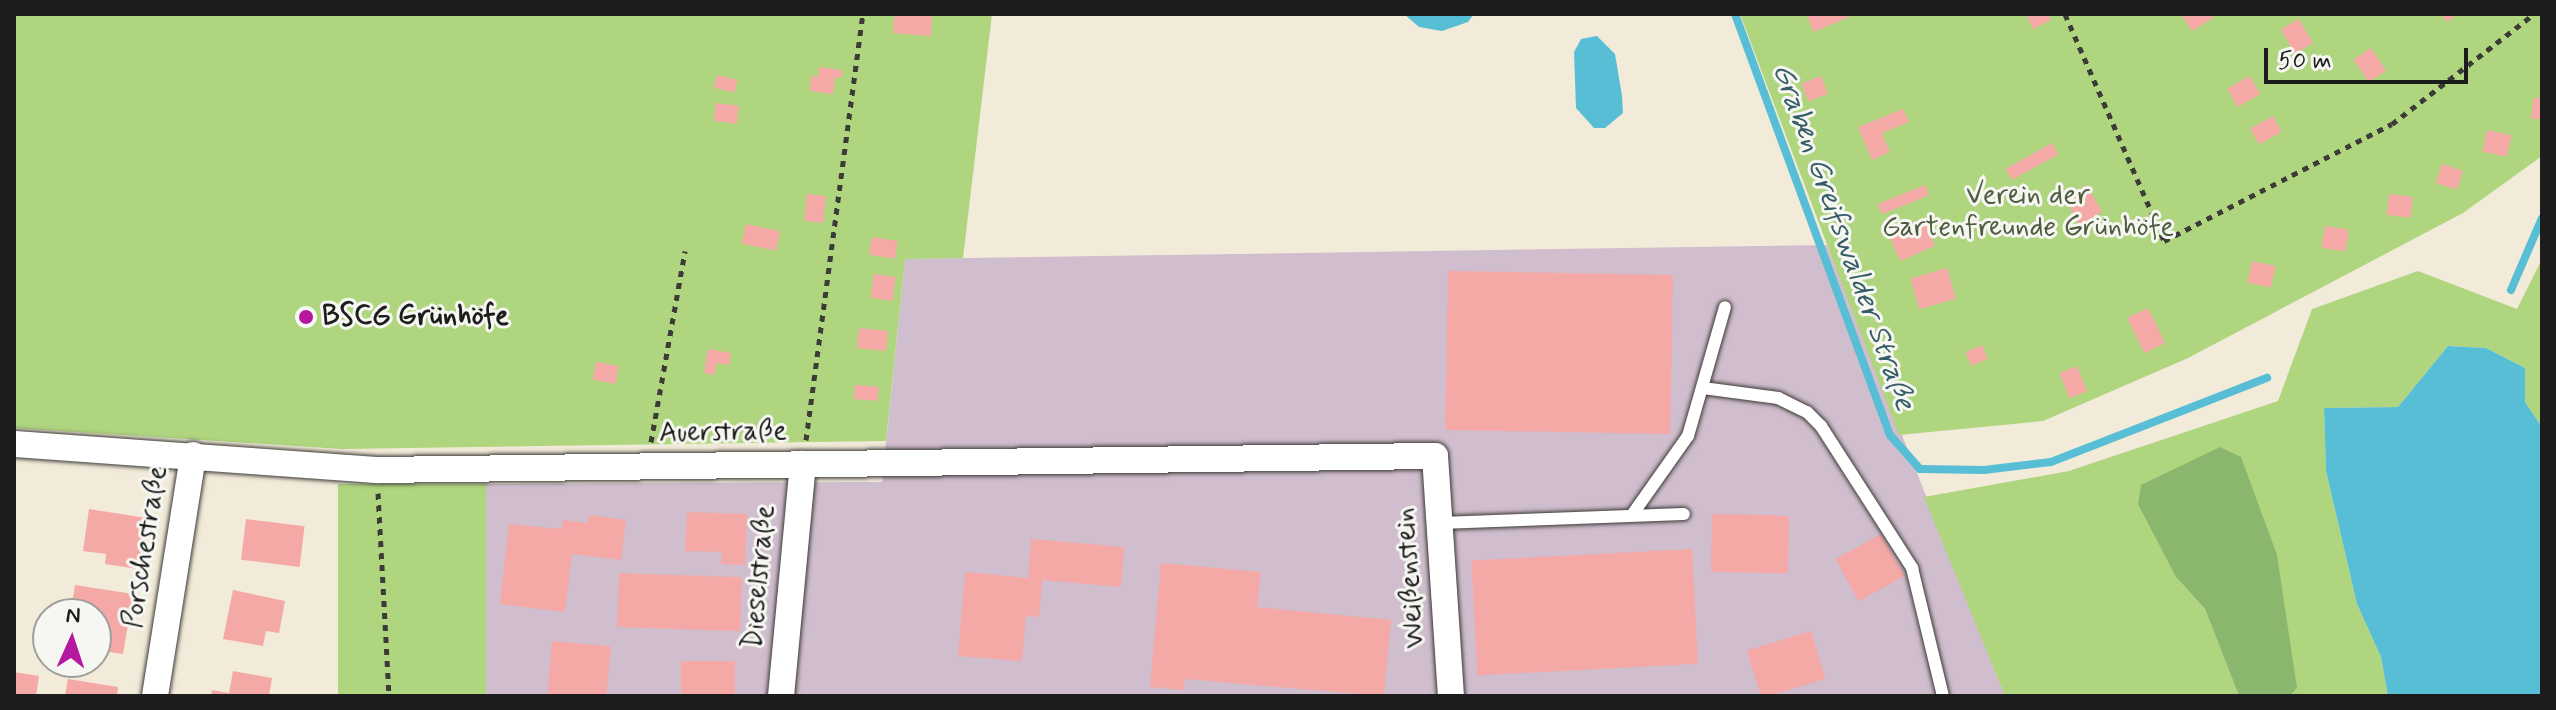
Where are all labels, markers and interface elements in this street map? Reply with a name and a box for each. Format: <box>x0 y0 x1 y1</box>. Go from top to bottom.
scale bar <box>2268 32 2472 82</box>
text: 50 m <box>2278 46 2332 77</box>
water label: Graben Greifswalder Straße <box>1764 60 1922 414</box>
park label: Verein der Gartenfreunde Grünhöfe <box>1883 179 2173 245</box>
place label: BSCG Grünhöfe <box>322 300 507 334</box>
marker: BSCG Grünhöfe <box>297 308 315 326</box>
street label: Auerstraße <box>659 415 787 451</box>
street label: Porschestraße <box>117 463 175 631</box>
street label: Dieselstraße <box>737 504 783 650</box>
street label: Weißenstein <box>1389 507 1433 649</box>
north arrow <box>32 598 112 678</box>
text: N <box>65 602 81 630</box>

